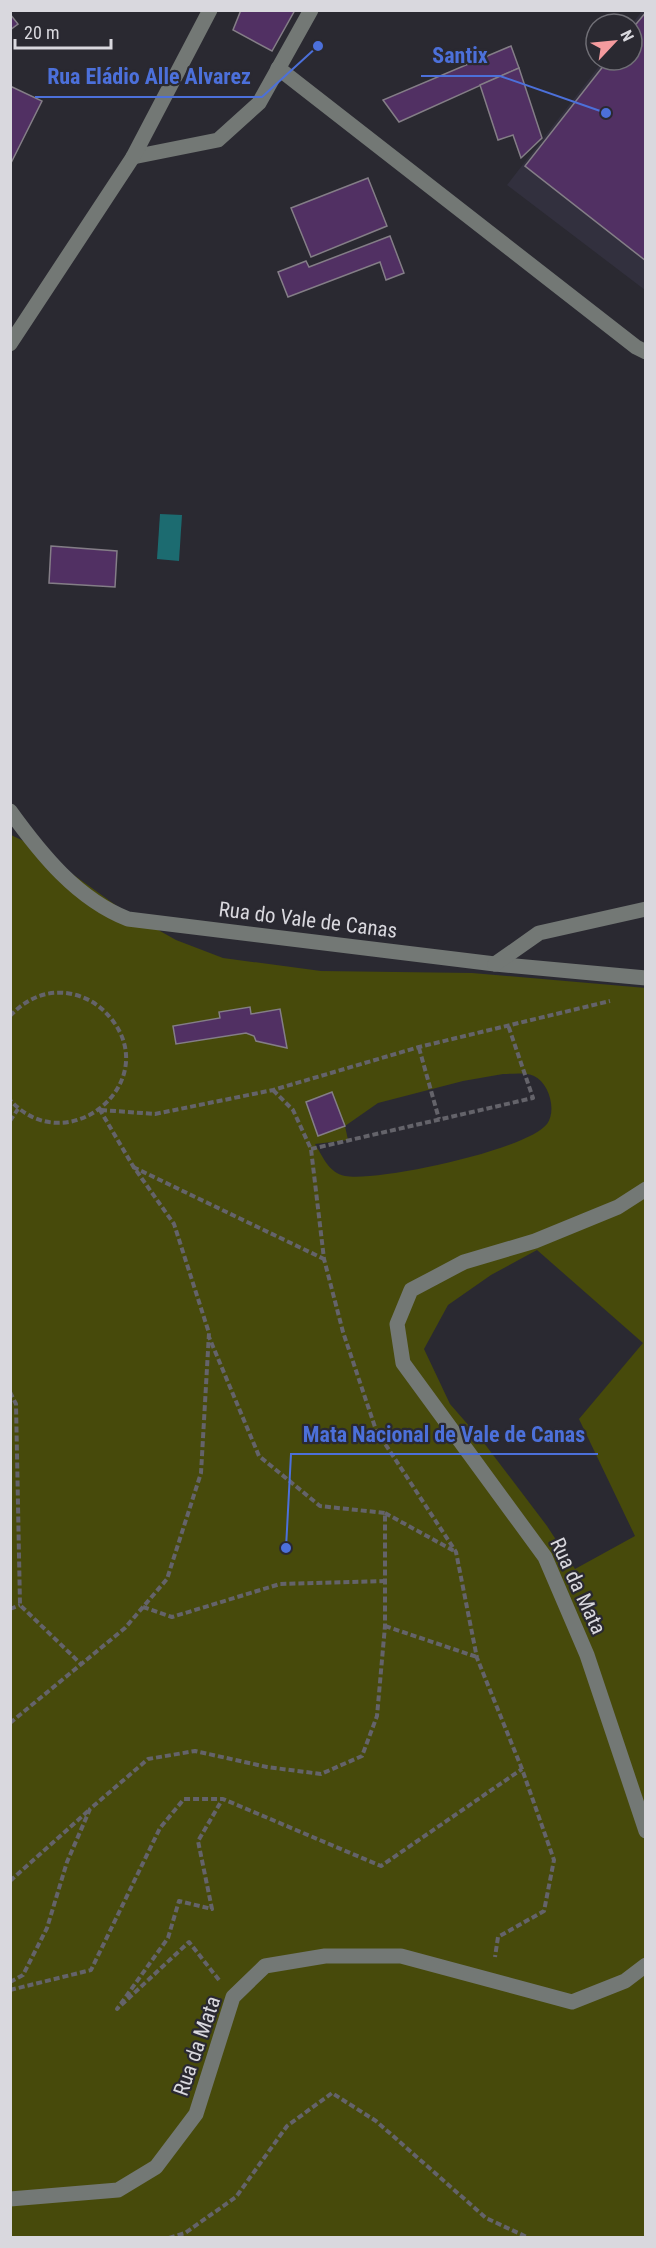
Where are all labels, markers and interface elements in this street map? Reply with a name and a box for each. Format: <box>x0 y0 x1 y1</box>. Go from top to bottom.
scale bar <box>15 12 111 50</box>
north arrow <box>584 12 644 72</box>
text: 20 m <box>24 22 59 43</box>
text: N <box>616 27 638 44</box>
callout: Santix <box>421 36 500 76</box>
text: Santix <box>432 43 488 68</box>
callout: Rua Eládio Alle Alvarez <box>35 57 262 97</box>
text: Rua Eládio Alle Alvarez <box>47 64 251 89</box>
street label: Rua do Vale de Canas <box>217 897 399 943</box>
callout: Mata Nacional de Vale de Canas <box>291 1414 598 1454</box>
text: Mata Nacional de Vale de Canas <box>303 1422 585 1447</box>
street label: Rua da Mata <box>545 1534 611 1638</box>
street label: Rua da Mata <box>169 1993 225 2099</box>

